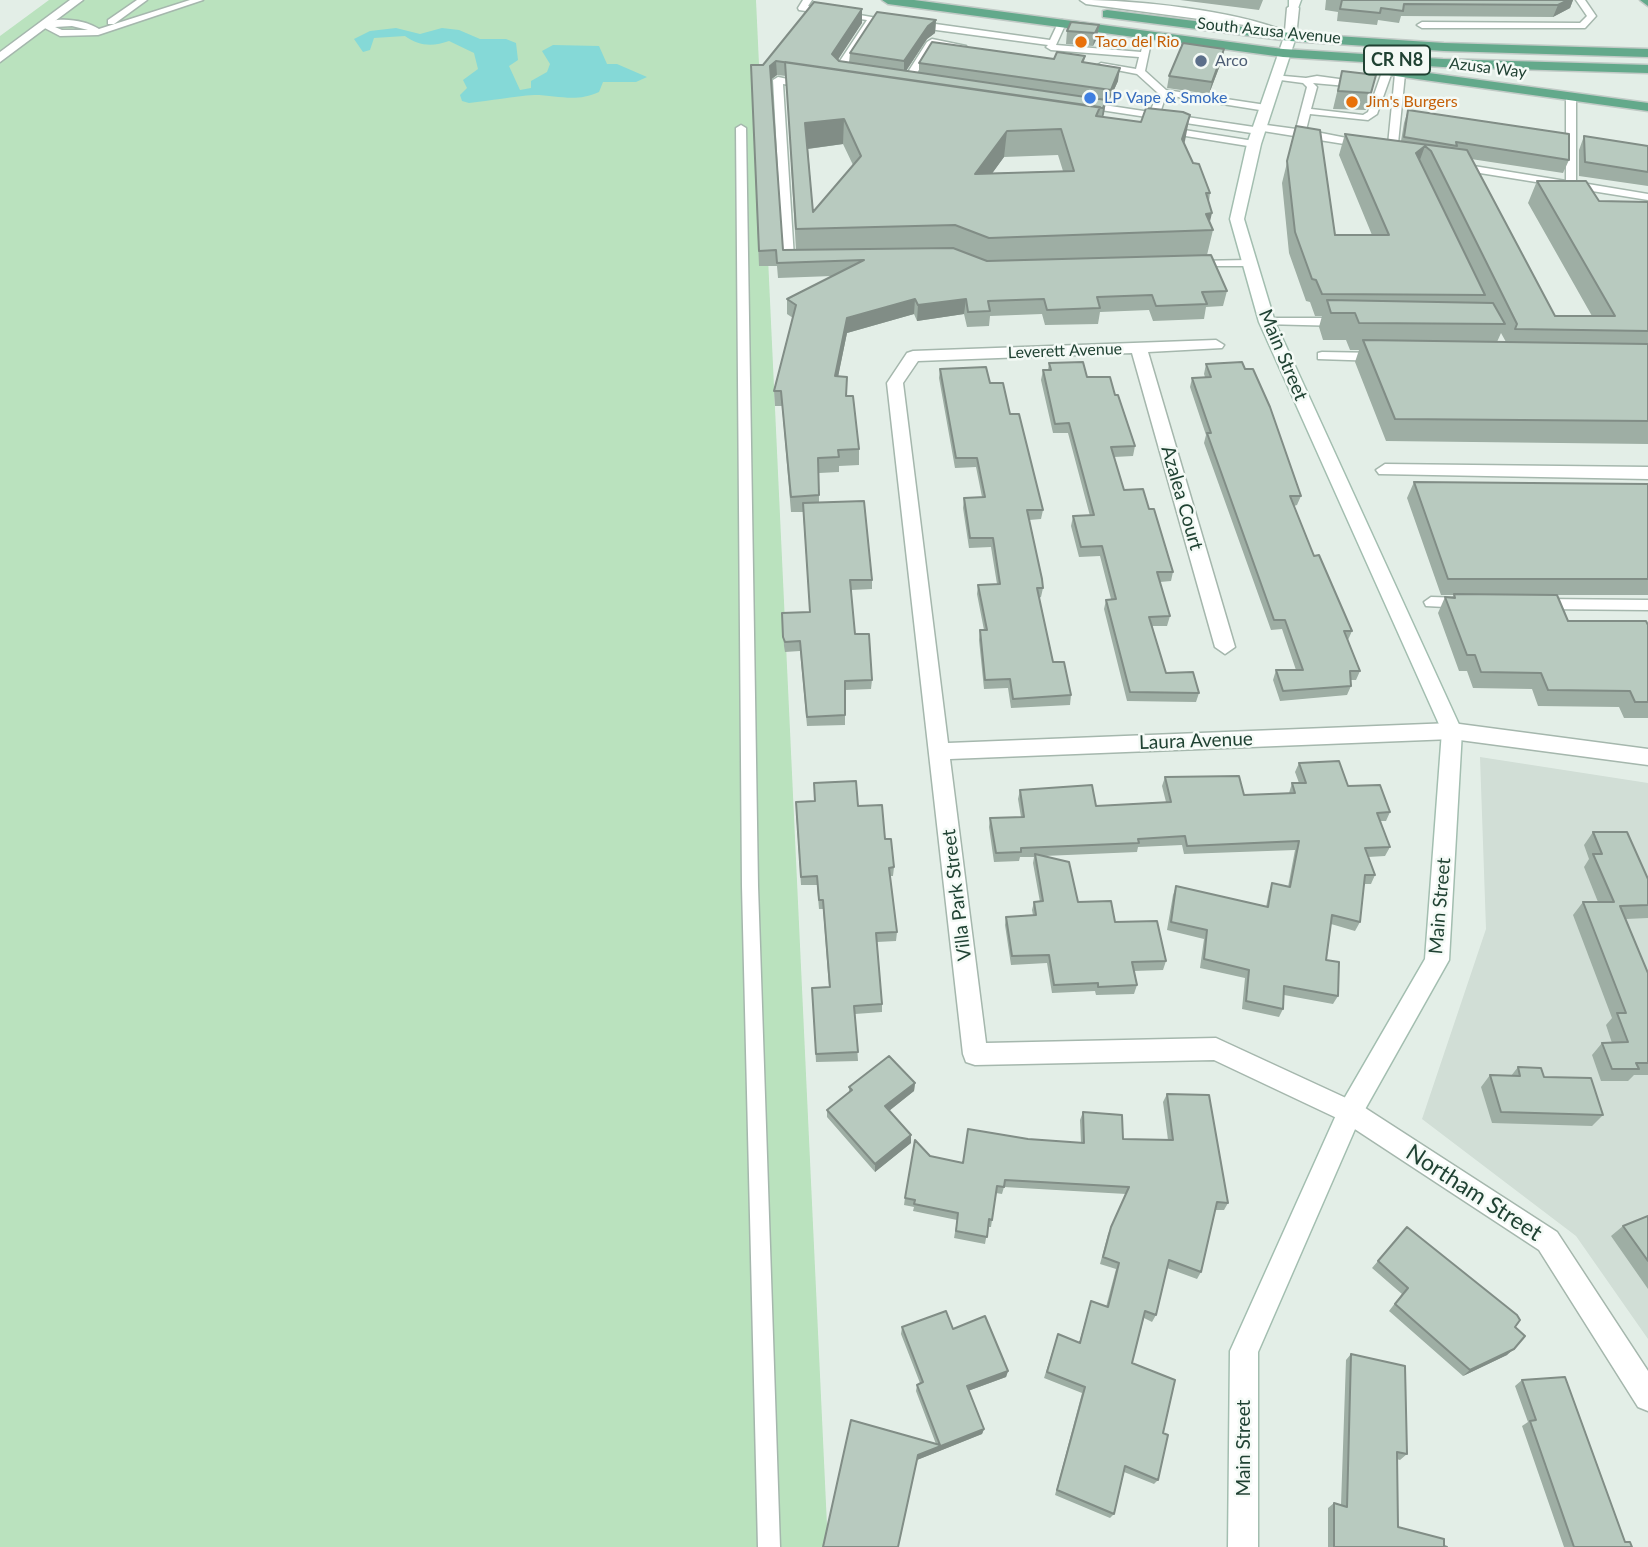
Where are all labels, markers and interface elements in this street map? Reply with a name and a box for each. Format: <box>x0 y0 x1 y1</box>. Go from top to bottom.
street label: South Azusa Avenue <box>1196 14 1342 48</box>
place label: Taco del Rio <box>1095 32 1179 52</box>
marker: Taco del Rio <box>1073 34 1089 50</box>
road number: CR N8 <box>1364 46 1430 74</box>
place label: Arco <box>1215 51 1248 71</box>
marker: Arco <box>1193 53 1209 69</box>
street label: Azusa Way <box>1448 54 1528 82</box>
place label: LP Vape & Smoke <box>1104 88 1227 108</box>
marker: LP Vape & Smoke <box>1082 90 1098 106</box>
place label: Jim's Burgers <box>1366 92 1458 112</box>
marker: Jim's Burgers <box>1344 94 1360 110</box>
street label: Main Street <box>1254 306 1312 404</box>
street label: Leverett Avenue <box>1008 339 1122 363</box>
street label: Azalea Court <box>1156 443 1208 553</box>
street label: Laura Avenue <box>1139 728 1253 754</box>
street label: Villa Park Street <box>938 828 976 962</box>
street label: Main Street <box>1424 857 1456 955</box>
street label: Northam Street <box>1401 1139 1547 1247</box>
street label: Main Street <box>1233 1400 1255 1496</box>

